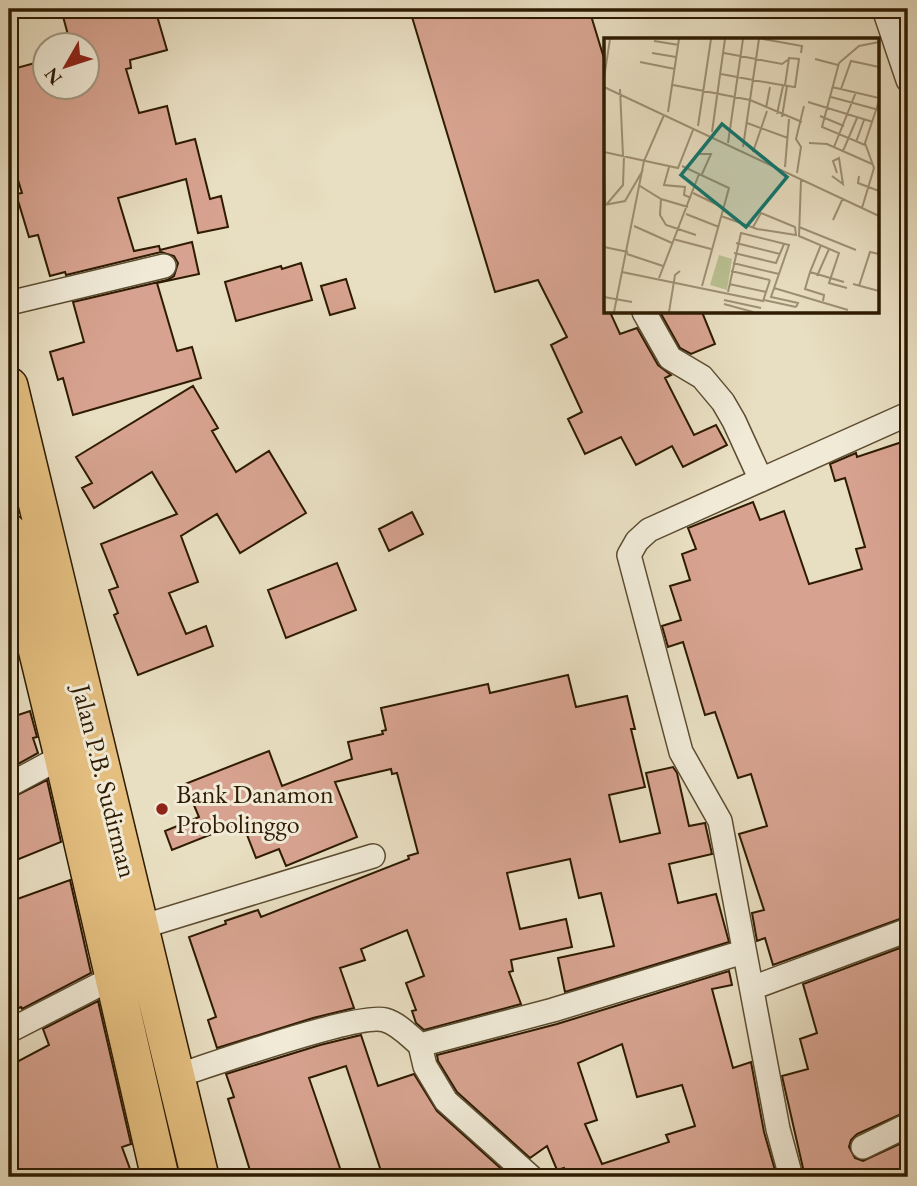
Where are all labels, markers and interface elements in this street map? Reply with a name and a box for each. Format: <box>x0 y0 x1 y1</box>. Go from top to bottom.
north arrow <box>32 32 102 102</box>
inset map <box>604 38 878 313</box>
text: N <box>38 62 68 90</box>
street label: Jalan P.B. Sudirman <box>64 679 145 881</box>
place label: Bank Danamon Probolinggo <box>176 777 334 841</box>
marker: Bank Danamon Probolinggo <box>154 801 170 817</box>

